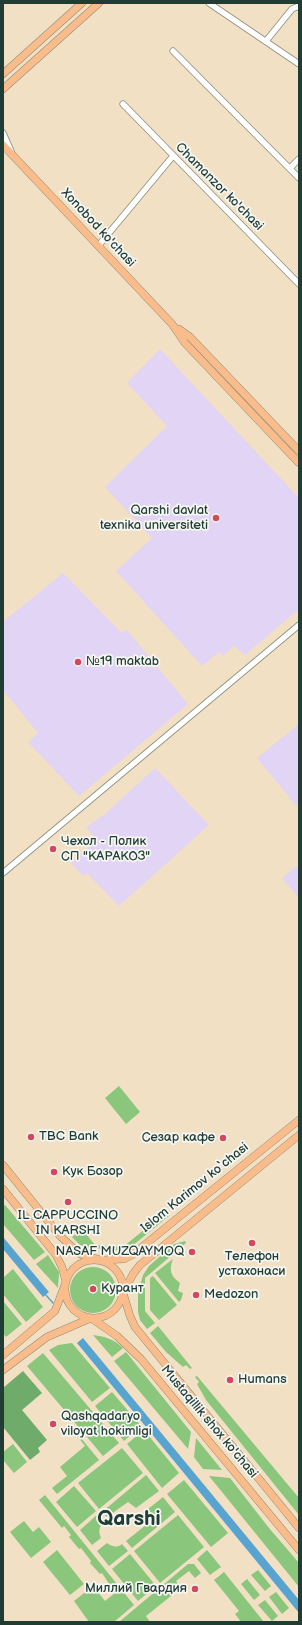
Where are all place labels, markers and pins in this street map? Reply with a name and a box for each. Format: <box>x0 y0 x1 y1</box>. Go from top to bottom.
place label: Qarshi davlat texnika universiteti <box>100 503 208 534</box>
marker: Qarshi davlat texnika universiteti <box>211 513 221 523</box>
place label: №19 maktab <box>86 654 159 670</box>
marker: №19 maktab <box>73 657 83 667</box>
place label: Чехол - Полик СП "КАРАКОЗ" <box>61 834 150 865</box>
marker: Чехол - Полик СП "КАРАКОЗ" <box>48 844 58 854</box>
place label: TBC Bank <box>39 1129 98 1145</box>
place label: Сезар кафе <box>142 1130 215 1146</box>
marker: TBC Bank <box>26 1132 36 1142</box>
marker: Сезар кафе <box>218 1133 228 1143</box>
place label: Кук Бозор <box>62 1164 123 1180</box>
marker: Кук Бозор <box>49 1167 59 1177</box>
marker: IL CAPPUCCINO IN KARSHI <box>63 1197 73 1207</box>
place label: IL CAPPUCCINO IN KARSHI <box>18 1208 118 1239</box>
marker: Телефон устахонаси <box>247 1238 257 1248</box>
place label: NASAF MUZQAYMOQ <box>56 1244 184 1260</box>
marker: NASAF MUZQAYMOQ <box>187 1247 197 1257</box>
place label: Телефон устахонаси <box>218 1249 286 1280</box>
place label: Курант <box>101 1281 144 1297</box>
marker: Курант <box>88 1284 98 1294</box>
place label: Medozon <box>204 1287 258 1303</box>
marker: Medozon <box>191 1290 201 1300</box>
place label: Humans <box>238 1372 287 1388</box>
marker: Humans <box>225 1375 235 1385</box>
place label: Qashqadaryo viloyat hokimligi <box>61 1409 152 1440</box>
marker: Qashqadaryo viloyat hokimligi <box>48 1419 58 1429</box>
place label: Миллий Гвардия <box>85 1581 187 1597</box>
marker: Миллий Гвардия <box>190 1584 200 1594</box>

